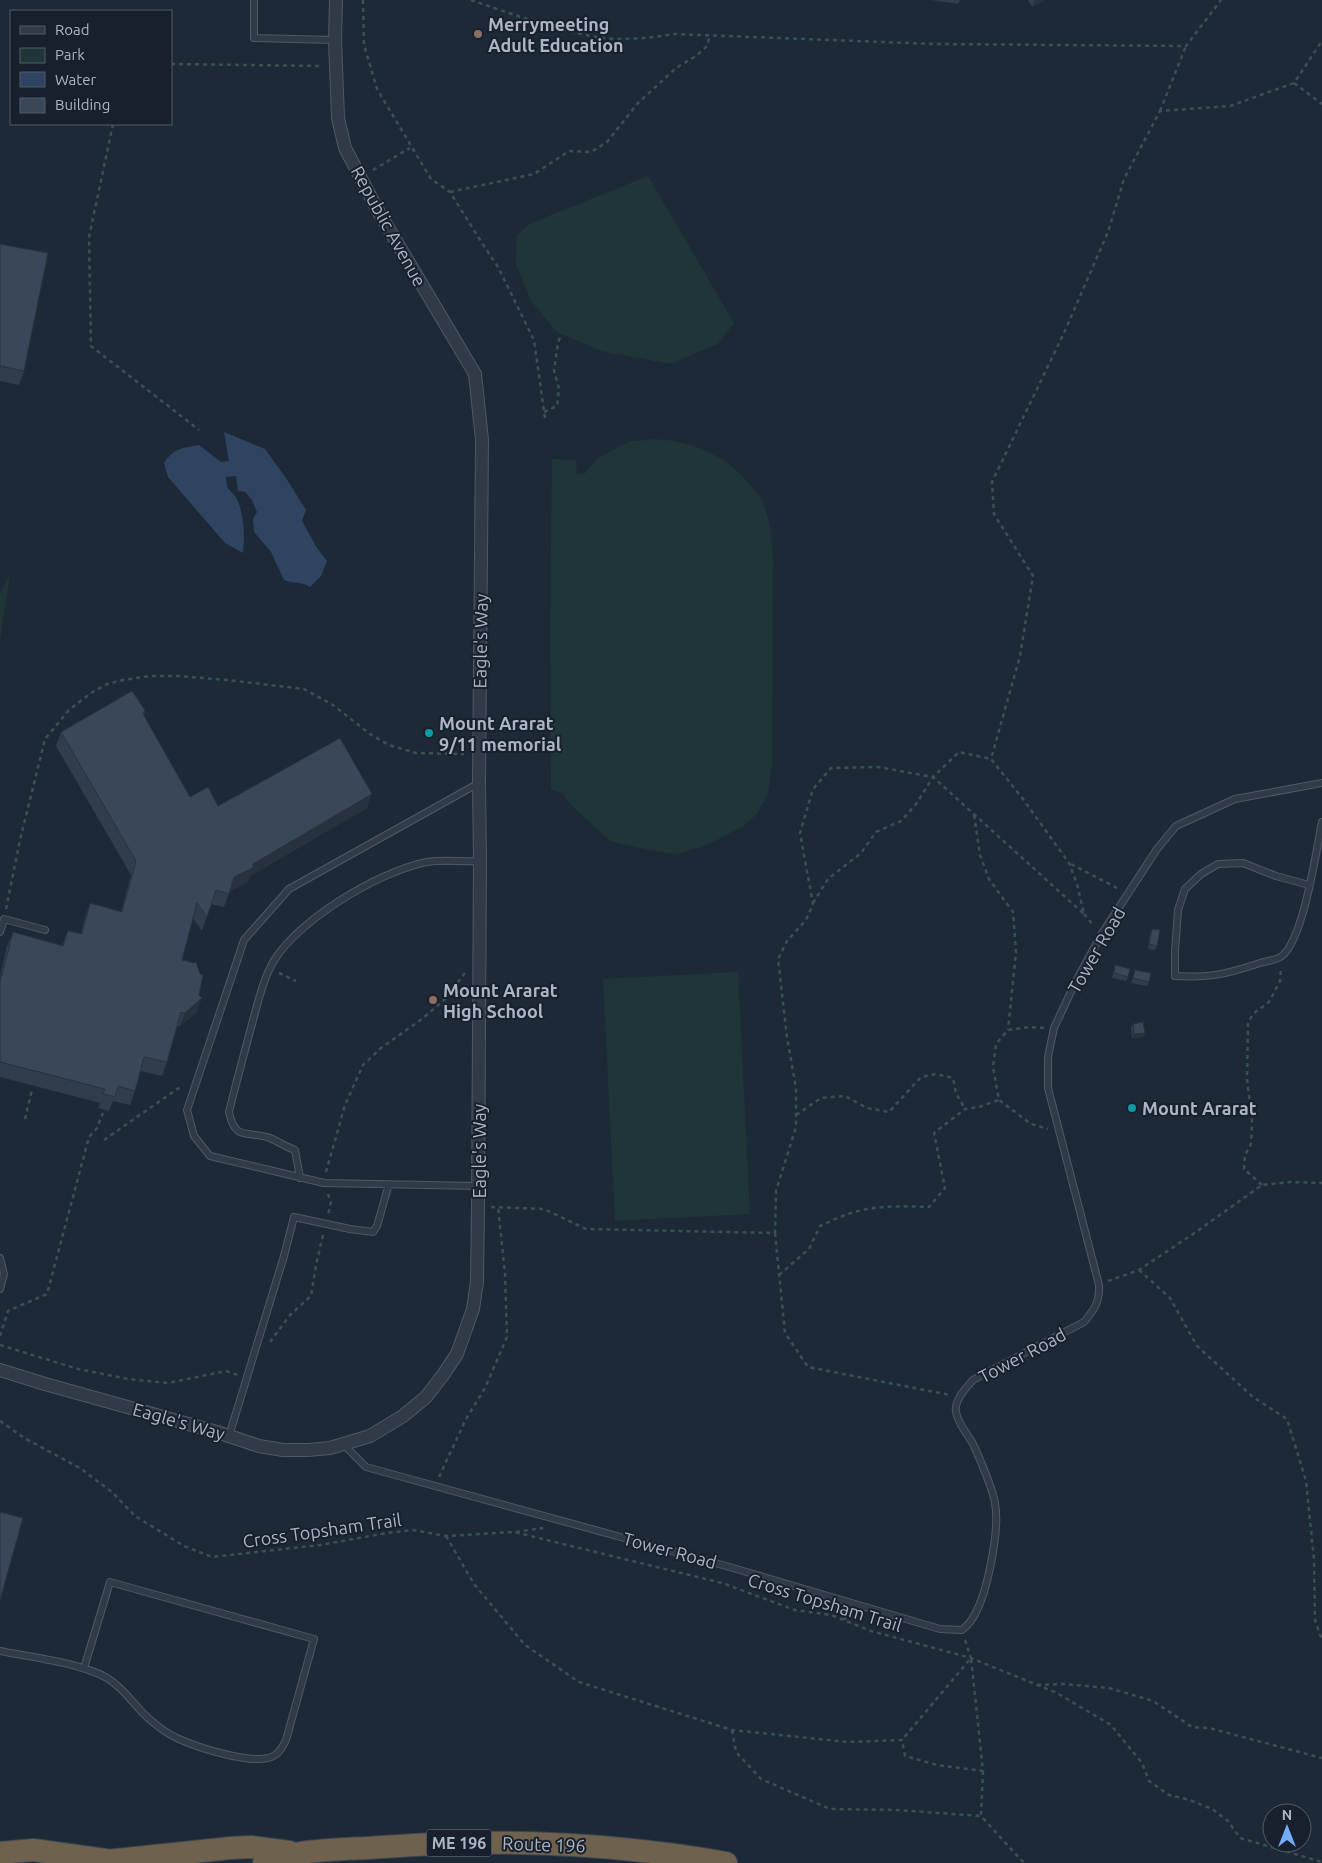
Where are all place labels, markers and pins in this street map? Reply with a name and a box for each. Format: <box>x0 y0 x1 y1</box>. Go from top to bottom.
place label: Merrymeeting Adult Education <box>488 14 624 55</box>
marker: Merrymeeting Adult Education <box>472 28 484 40</box>
place label: Mount Ararat 9/11 memorial <box>439 713 562 754</box>
marker: Mount Ararat 9/11 memorial <box>423 727 435 739</box>
place label: Mount Ararat High School <box>443 980 558 1021</box>
marker: Mount Ararat High School <box>427 994 439 1006</box>
place label: Mount Ararat <box>1142 1098 1257 1118</box>
marker: Mount Ararat <box>1126 1102 1138 1114</box>

